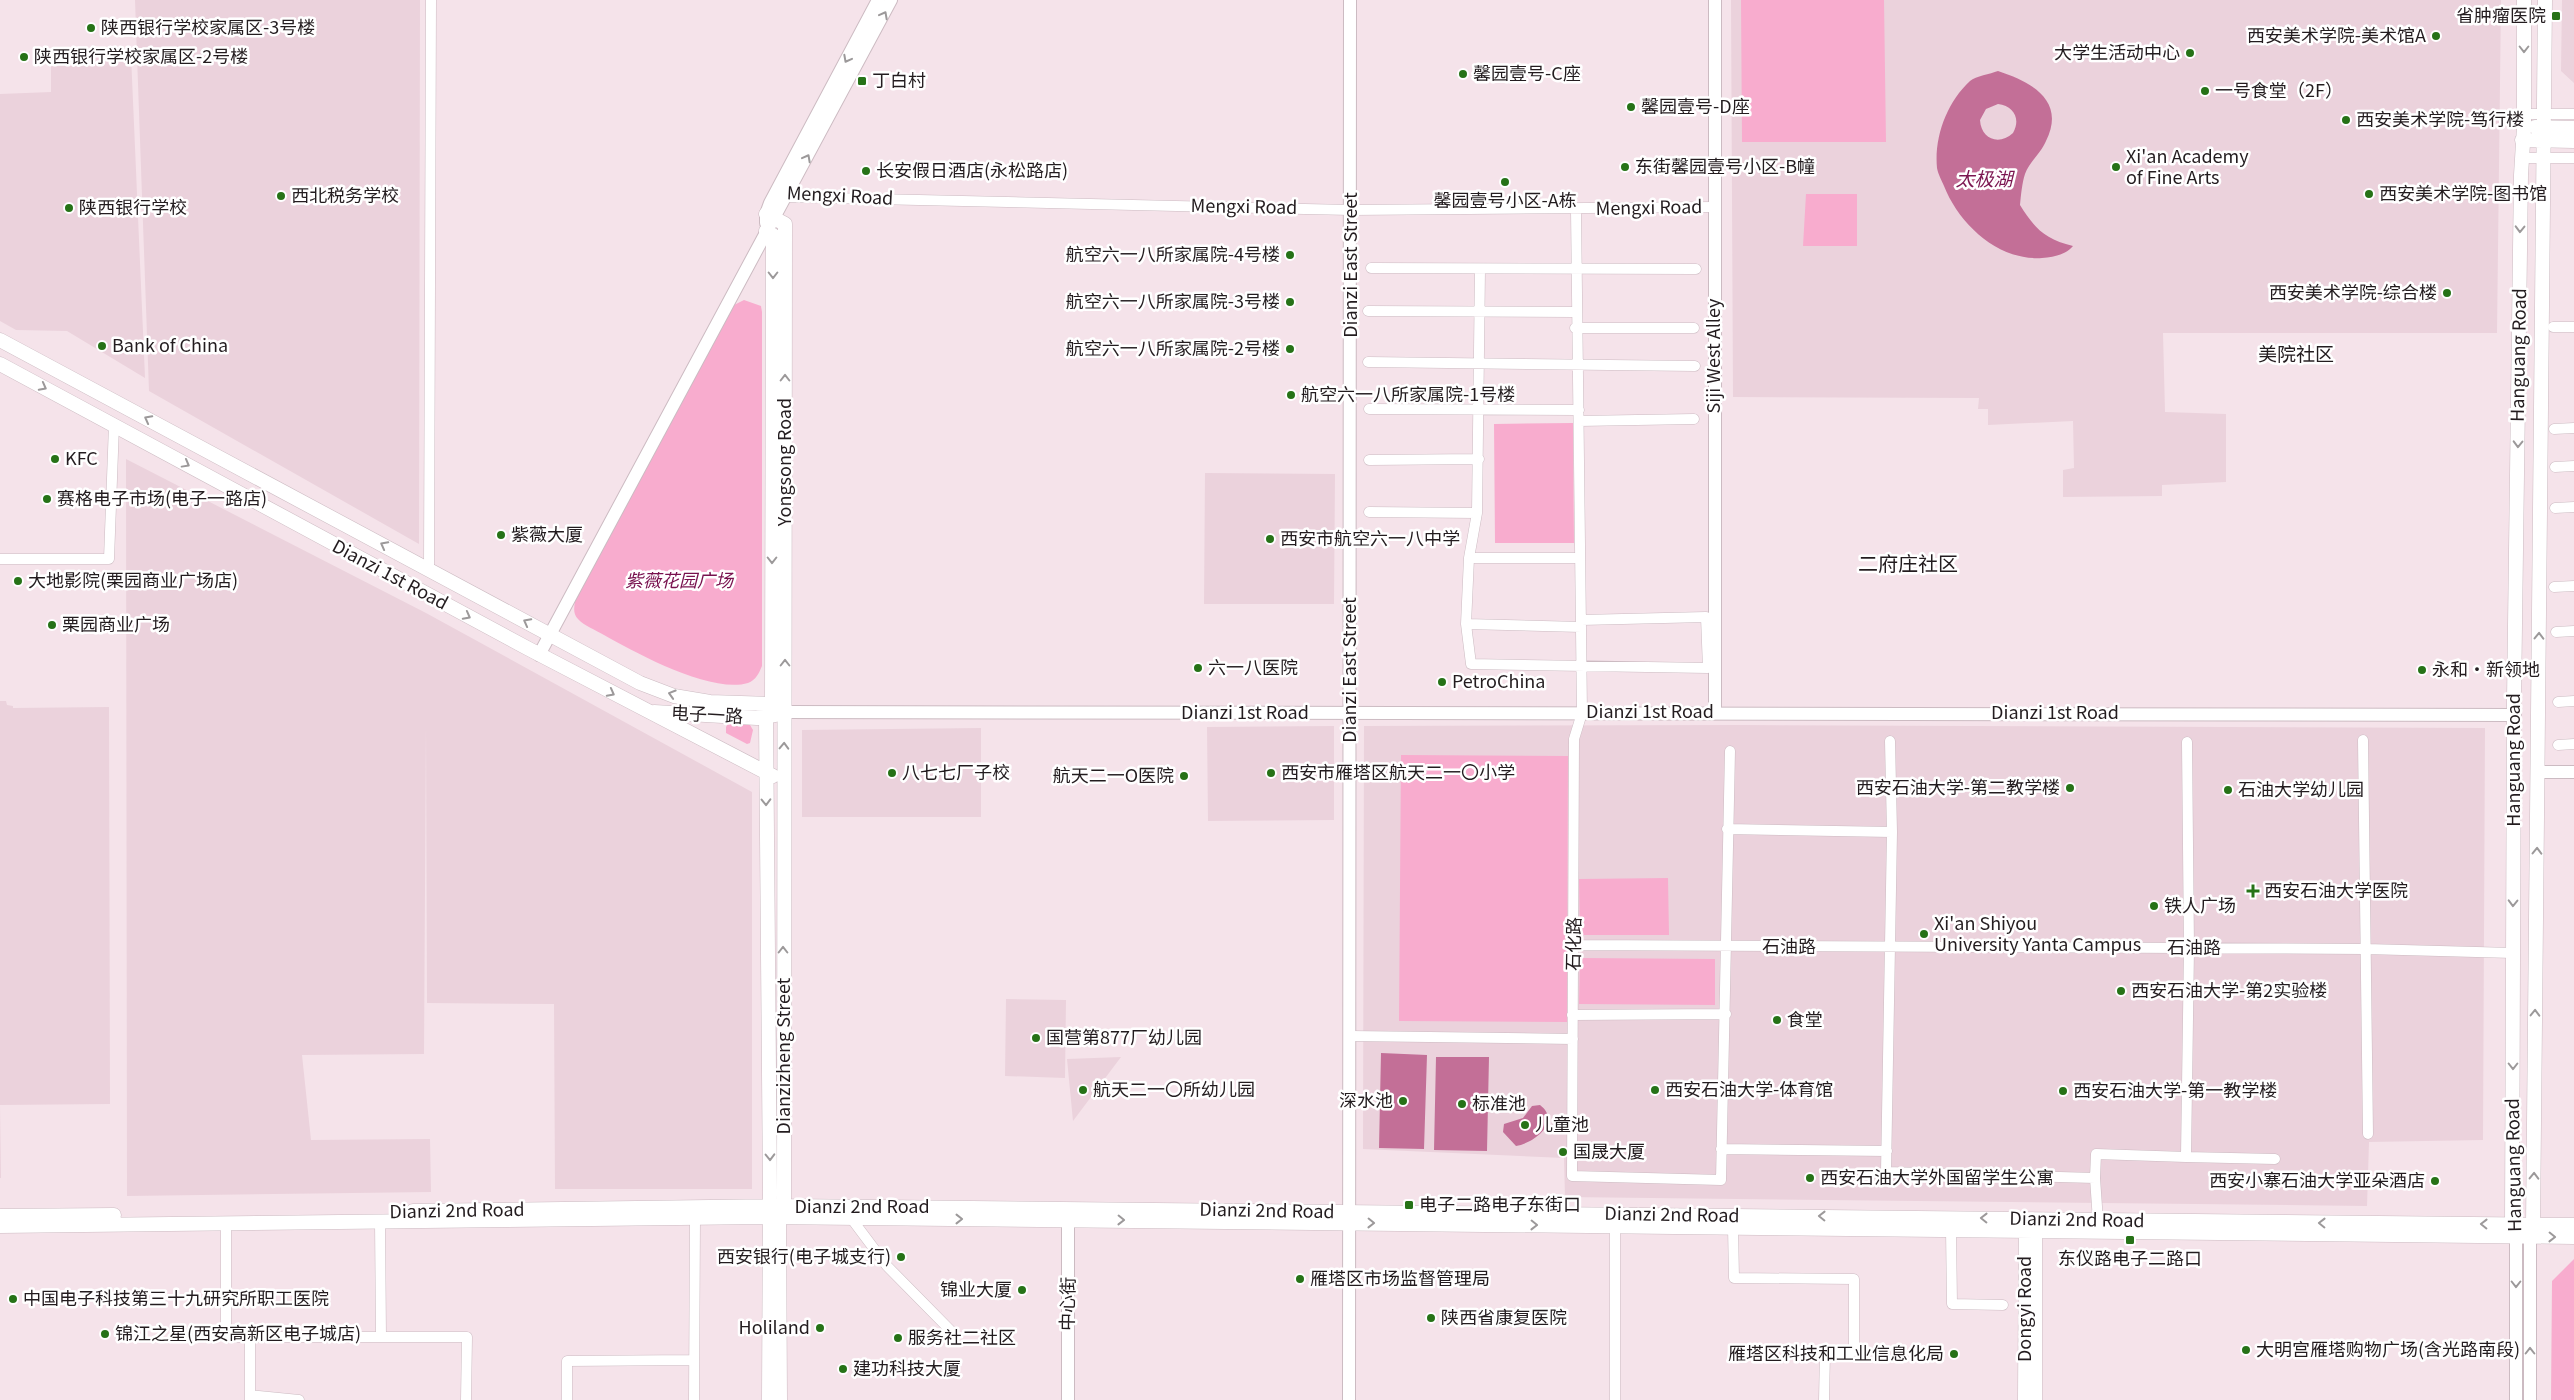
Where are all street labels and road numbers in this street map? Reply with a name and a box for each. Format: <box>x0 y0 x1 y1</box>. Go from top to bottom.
street label: Mengxi Road <box>786 178 894 210</box>
street label: Mengxi Road <box>1190 191 1298 219</box>
street label: Dianzi East Street <box>1336 192 1362 338</box>
street label: Mengxi Road <box>1595 192 1703 220</box>
street label: Hanguang Road <box>2503 288 2531 422</box>
street label: Siji West Alley <box>1699 298 1725 413</box>
street label: Yongsong Road <box>770 398 796 527</box>
street label: Dianzi 1st Road <box>328 532 453 615</box>
street label: Dianzi East Street <box>1335 597 1361 743</box>
street label: Hanguang Road <box>2499 693 2525 827</box>
street label: Dianzi 1st Road <box>1586 697 1714 723</box>
street label: 电子一路 <box>670 698 744 728</box>
street label: Dianzi 1st Road <box>1181 698 1309 724</box>
street label: Dianzi 1st Road <box>1991 698 2119 724</box>
street label: 石化路 <box>1559 917 1585 971</box>
street label: 石油路 <box>1762 932 1816 958</box>
street label: 石油路 <box>2167 933 2221 959</box>
street label: Dianzizheng Street <box>769 977 795 1134</box>
street label: Hanguang Road <box>2498 1098 2526 1232</box>
street label: Dianzi 2nd Road <box>794 1192 930 1218</box>
street label: Dianzi 2nd Road <box>389 1195 525 1223</box>
street label: Dianzi 2nd Road <box>1199 1195 1335 1223</box>
street label: Dianzi 2nd Road <box>1604 1199 1740 1227</box>
street label: Dianzi 2nd Road <box>2009 1204 2145 1232</box>
street label: Dongyi Road <box>2010 1256 2036 1362</box>
street label: 中心街 <box>1053 1277 1079 1331</box>

